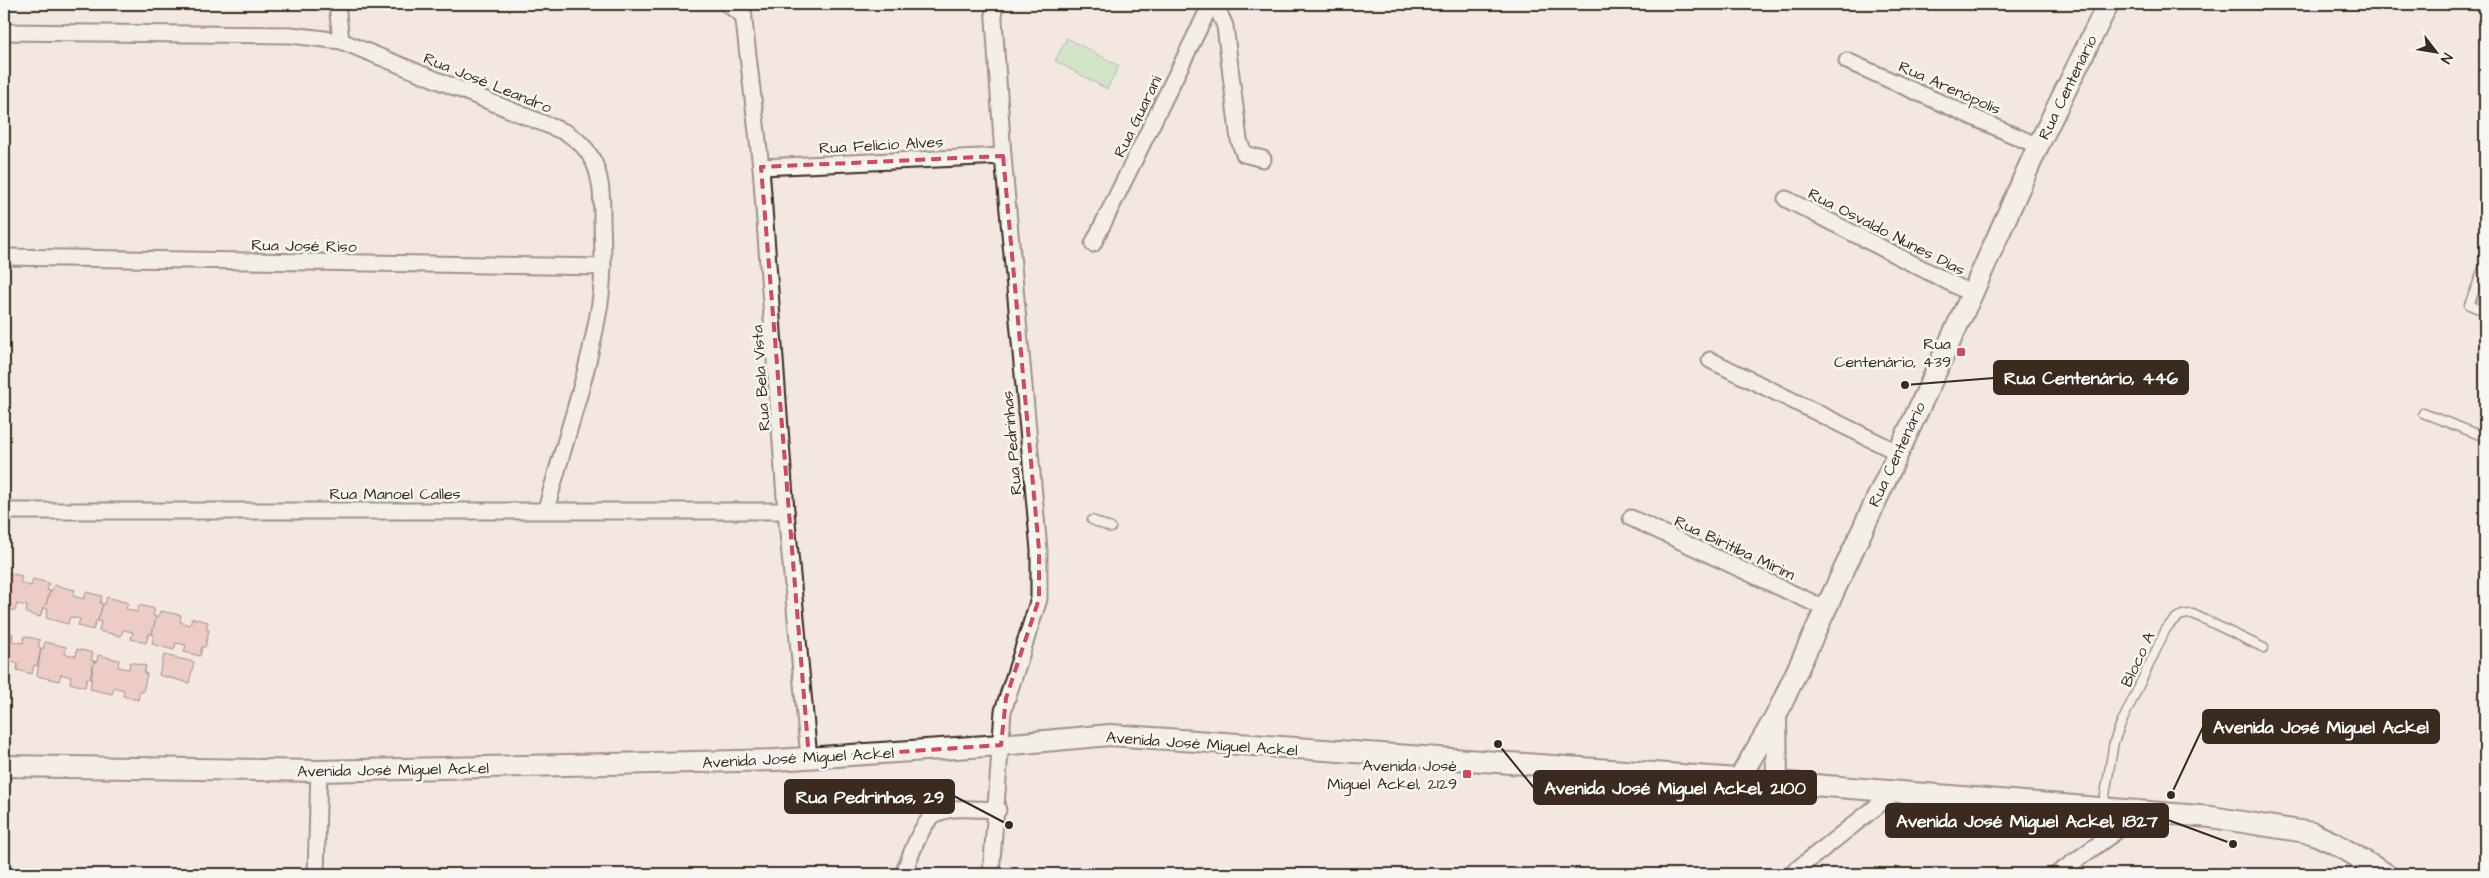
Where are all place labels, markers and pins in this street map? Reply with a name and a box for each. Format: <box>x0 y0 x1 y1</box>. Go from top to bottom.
place label: Rua Centenário, 439 <box>1834 333 1951 373</box>
marker: Rua Centenário, 439 <box>1955 346 1967 358</box>
callout: Rua Centenário, 446 <box>1994 361 2188 394</box>
callout: Avenida José Miguel Ackel <box>2203 710 2439 743</box>
place label: Avenida José Miguel Ackel, 2129 <box>1327 755 1457 796</box>
marker: Avenida José Miguel Ackel, 2129 <box>1461 768 1473 780</box>
callout: Avenida José Miguel Ackel, 2100 <box>1534 771 1816 804</box>
callout: Rua Pedrinhas, 29 <box>785 780 954 813</box>
callout: Avenida José Miguel Ackel, 1827 <box>1886 804 2168 837</box>

